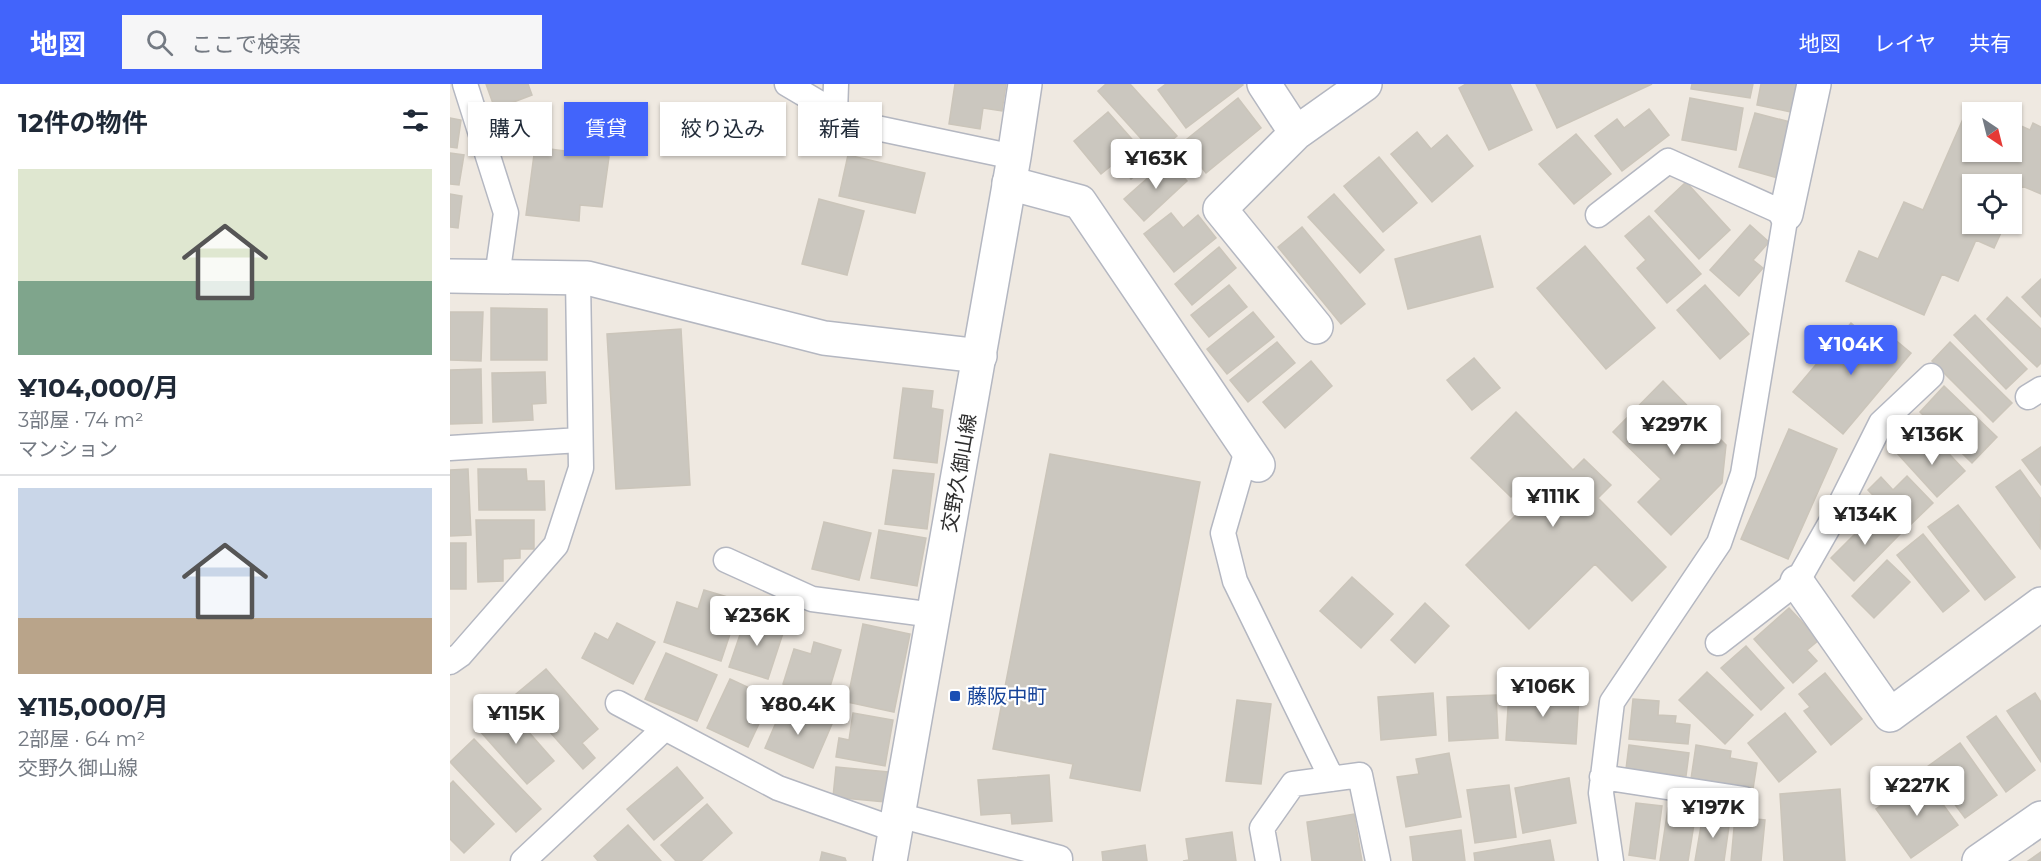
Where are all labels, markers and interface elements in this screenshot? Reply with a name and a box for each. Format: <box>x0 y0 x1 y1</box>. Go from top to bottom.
search box <box>122 15 542 69</box>
icon: search <box>143 26 176 59</box>
text: 地図 <box>30 27 86 61</box>
text: ここで検索 <box>191 31 301 58</box>
text: 地図 <box>1799 31 1841 56</box>
text: レイヤ <box>1874 31 1936 56</box>
text: 共有 <box>1969 31 2011 56</box>
chip: 購入 <box>468 102 552 156</box>
chip: 賃貸 <box>564 102 648 156</box>
chip: 絞り込み <box>660 102 786 156</box>
chip: 新着 <box>798 102 882 156</box>
north arrow <box>1962 102 2022 162</box>
map controls <box>1962 102 2022 234</box>
icon: filters <box>399 104 432 137</box>
text: 12件の物件 <box>18 107 148 139</box>
pin: ¥163K <box>1114 139 1198 190</box>
text: ¥163K <box>1125 146 1187 170</box>
button: locate <box>1962 174 2022 234</box>
icon: home <box>171 208 279 316</box>
pin: ¥104K <box>1809 325 1893 376</box>
text: ¥104K <box>1818 332 1884 356</box>
text: ¥104,000/月 <box>18 372 179 404</box>
pin: ¥297K <box>1632 405 1716 456</box>
text: 3部屋 · 74 m² <box>18 408 144 432</box>
street label: 交野久御山線 <box>937 412 981 534</box>
text: ¥297K <box>1641 412 1707 436</box>
pin: ¥136K <box>1890 415 1974 466</box>
text: ¥136K <box>1901 422 1963 446</box>
text: マンション <box>18 437 118 461</box>
pin: ¥111K <box>1511 477 1595 528</box>
text: ¥111K <box>1526 484 1580 508</box>
pin: ¥134K <box>1823 495 1907 546</box>
text: ¥134K <box>1833 502 1897 526</box>
icon: home <box>171 527 279 635</box>
pin: ¥236K <box>715 596 799 647</box>
text: ¥236K <box>724 603 790 627</box>
pin: ¥106K <box>1501 667 1585 718</box>
text: ¥106K <box>1511 674 1575 698</box>
place label: 藤阪中町 <box>967 684 1047 708</box>
pin: ¥80.4K <box>749 685 847 736</box>
marker: 藤阪中町 <box>948 689 962 703</box>
text: ¥115,000/月 <box>18 691 169 723</box>
text: ¥80.4K <box>761 692 835 716</box>
pin: ¥115K <box>474 694 558 745</box>
text: ¥115K <box>487 701 545 725</box>
text: 2部屋 · 64 m² <box>18 727 145 751</box>
text: 交野久御山線 <box>18 756 138 780</box>
pin: ¥227K <box>1875 766 1959 817</box>
text: ¥227K <box>1884 773 1950 797</box>
pin: ¥197K <box>1671 788 1755 839</box>
text: ¥197K <box>1681 795 1745 819</box>

